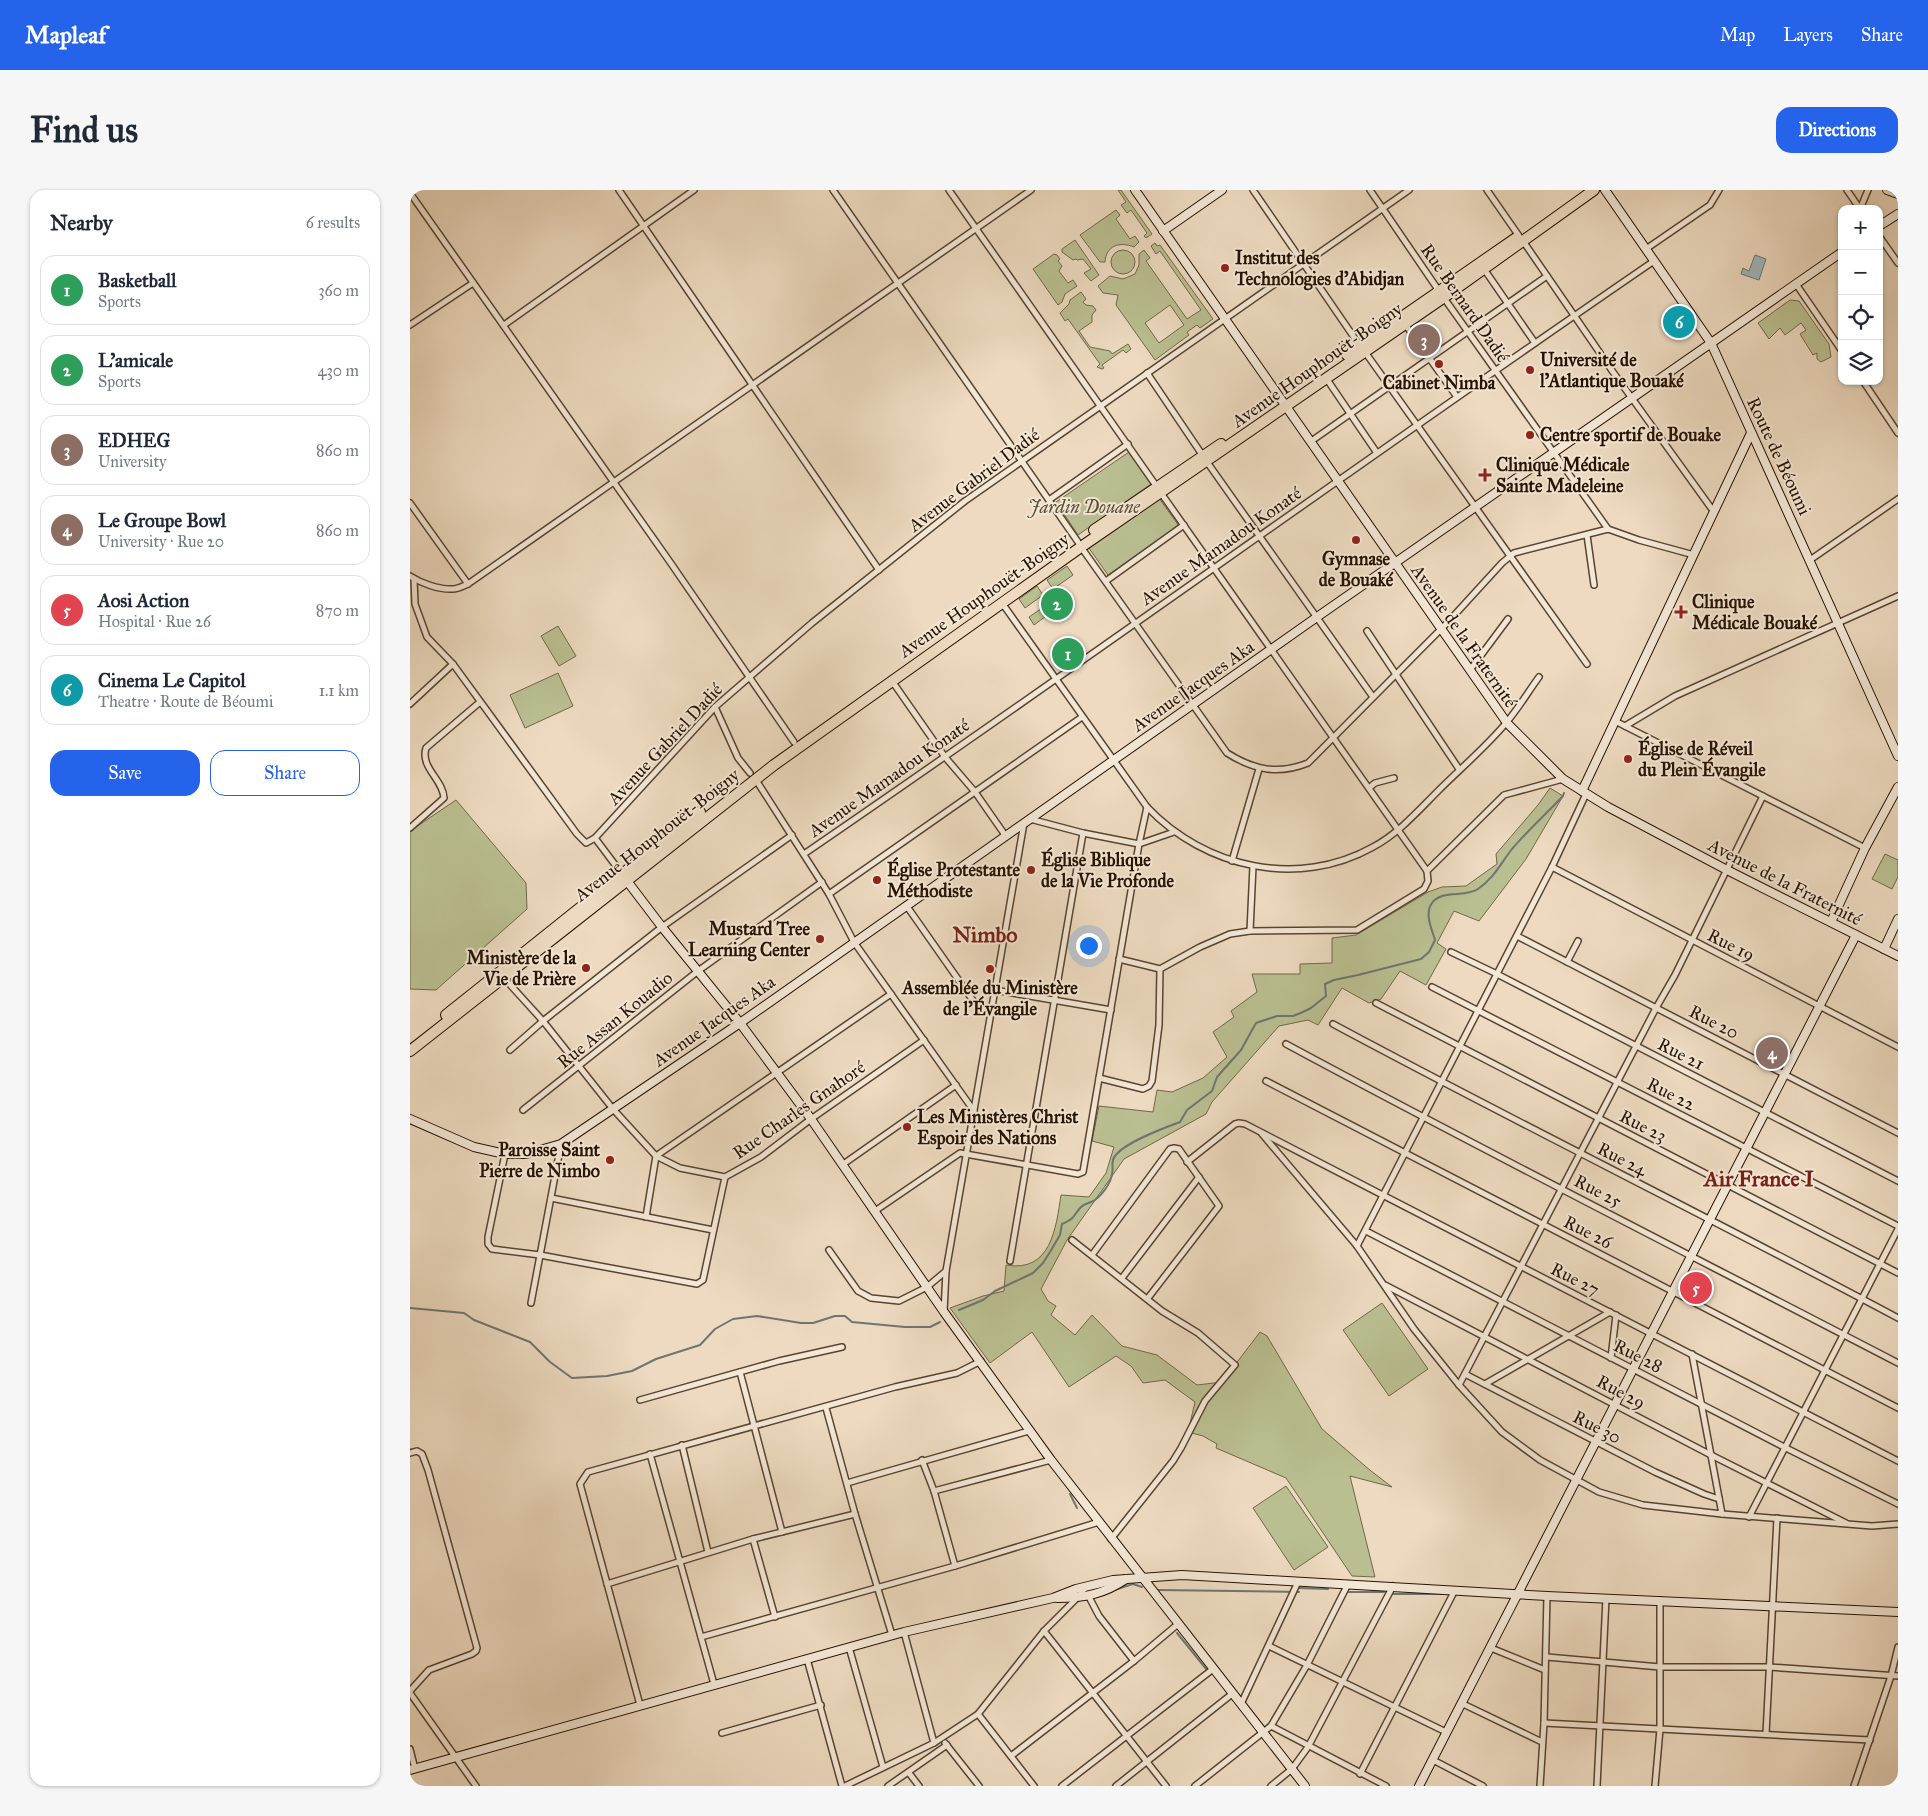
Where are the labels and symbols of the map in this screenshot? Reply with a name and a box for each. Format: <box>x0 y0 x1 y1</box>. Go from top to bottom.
street label: Rue Bernard Dadié <box>1416 239 1514 367</box>
place label: Institut des Technologies d'Abidjan <box>1234 247 1405 291</box>
marker: Institut des Technologies d'Abidjan <box>1219 262 1231 274</box>
street label: Avenue Houphouët-Boigny <box>1227 297 1408 434</box>
pin: 6 <box>1663 303 1695 341</box>
pin: 3 <box>1408 321 1440 359</box>
place label: Université de l'Atlantique Bouaké <box>1539 349 1684 393</box>
marker: Cabinet Nimba <box>1433 358 1445 370</box>
marker: Université de l'Atlantique Bouaké <box>1524 364 1536 376</box>
place label: Cabinet Nimba <box>1383 372 1496 394</box>
street label: Route de Béoumi <box>1742 393 1816 519</box>
street label: Avenue Gabriel Dadié <box>903 423 1044 537</box>
place label: Centre sportif de Bouake <box>1540 424 1721 447</box>
marker: Centre sportif de Bouake <box>1524 429 1536 441</box>
place label: Clinique Médicale Sainte Madeleine <box>1496 454 1630 497</box>
marker: Clinique Médicale Sainte Madeleine <box>1478 468 1492 482</box>
street label: Avenue Mamadou Konaté <box>1135 482 1306 610</box>
park label: Jardin Douane <box>1027 496 1141 518</box>
street label: Avenue Houphouët-Boigny <box>894 527 1075 664</box>
marker: Gymnase de Bouaké <box>1350 534 1362 546</box>
place label: Gymnase de Bouaké <box>1319 548 1394 591</box>
street label: Avenue de la Fraternité <box>1406 559 1522 712</box>
pin: 2 <box>1041 585 1073 623</box>
place label: Clinique Médicale Bouaké <box>1692 591 1818 634</box>
marker: Clinique Médicale Bouaké <box>1674 605 1688 619</box>
pin: 1 <box>1052 635 1084 673</box>
street label: Avenue Jacques Aka <box>1127 635 1259 738</box>
street label: Avenue Gabriel Dadié <box>602 678 727 810</box>
street label: Avenue Mamadou Konaté <box>803 714 974 842</box>
place label: Église de Réveil du Plein Évangile <box>1638 735 1766 782</box>
marker: Église de Réveil du Plein Évangile <box>1622 753 1634 765</box>
street label: Avenue Houphouët-Boigny <box>569 763 745 908</box>
street label: Avenue de la Fraternité <box>1704 833 1866 930</box>
place label: Église Biblique de la Vie Profonde <box>1041 846 1174 892</box>
place label: Église Protestante Méthodiste <box>887 856 1021 902</box>
marker: Église Biblique de la Vie Profonde <box>1025 864 1037 876</box>
marker: Église Protestante Méthodiste <box>871 874 883 886</box>
place label: Mustard Tree Learning Center <box>688 918 811 962</box>
district label: Nimbo <box>953 921 1017 948</box>
street label: Rue 19 <box>1704 924 1758 966</box>
marker: Mustard Tree Learning Center <box>814 933 826 945</box>
your location <box>1076 933 1102 959</box>
place label: Ministère de la Vie de Prière <box>466 947 576 990</box>
marker: Ministère de la Vie de Prière <box>580 962 592 974</box>
marker: Assemblée du Ministère de l'Évangile <box>984 963 996 975</box>
street label: Rue Assan Kouadio <box>553 967 677 1073</box>
street label: Avenue Jacques Aka <box>648 970 780 1073</box>
place label: Assemblée du Ministère de l'Évangile <box>901 977 1078 1021</box>
street label: Rue 20 <box>1685 1000 1743 1044</box>
street label: Rue 21 <box>1654 1033 1708 1075</box>
pin: 4 <box>1756 1034 1788 1072</box>
street label: Rue Charles Gnahoré <box>729 1056 870 1164</box>
street label: Rue 22 <box>1643 1073 1699 1115</box>
street label: Rue 23 <box>1616 1105 1670 1147</box>
place label: Les Ministères Christ Espoir des Nations <box>917 1106 1079 1150</box>
marker: Les Ministères Christ Espoir des Nations <box>901 1121 913 1133</box>
street label: Rue 24 <box>1594 1137 1651 1181</box>
place label: Paroisse Saint Pierre de Nimbo <box>479 1139 601 1182</box>
marker: Paroisse Saint Pierre de Nimbo <box>604 1154 616 1166</box>
district label: Air France I <box>1702 1165 1814 1192</box>
street label: Rue 25 <box>1570 1170 1626 1213</box>
street label: Rue 26 <box>1560 1210 1617 1254</box>
street label: Rue 27 <box>1547 1258 1603 1300</box>
pin: 5 <box>1680 1269 1712 1307</box>
street label: Rue 28 <box>1610 1334 1666 1378</box>
street label: Rue 29 <box>1593 1370 1649 1414</box>
street label: Rue 30 <box>1569 1406 1625 1448</box>

